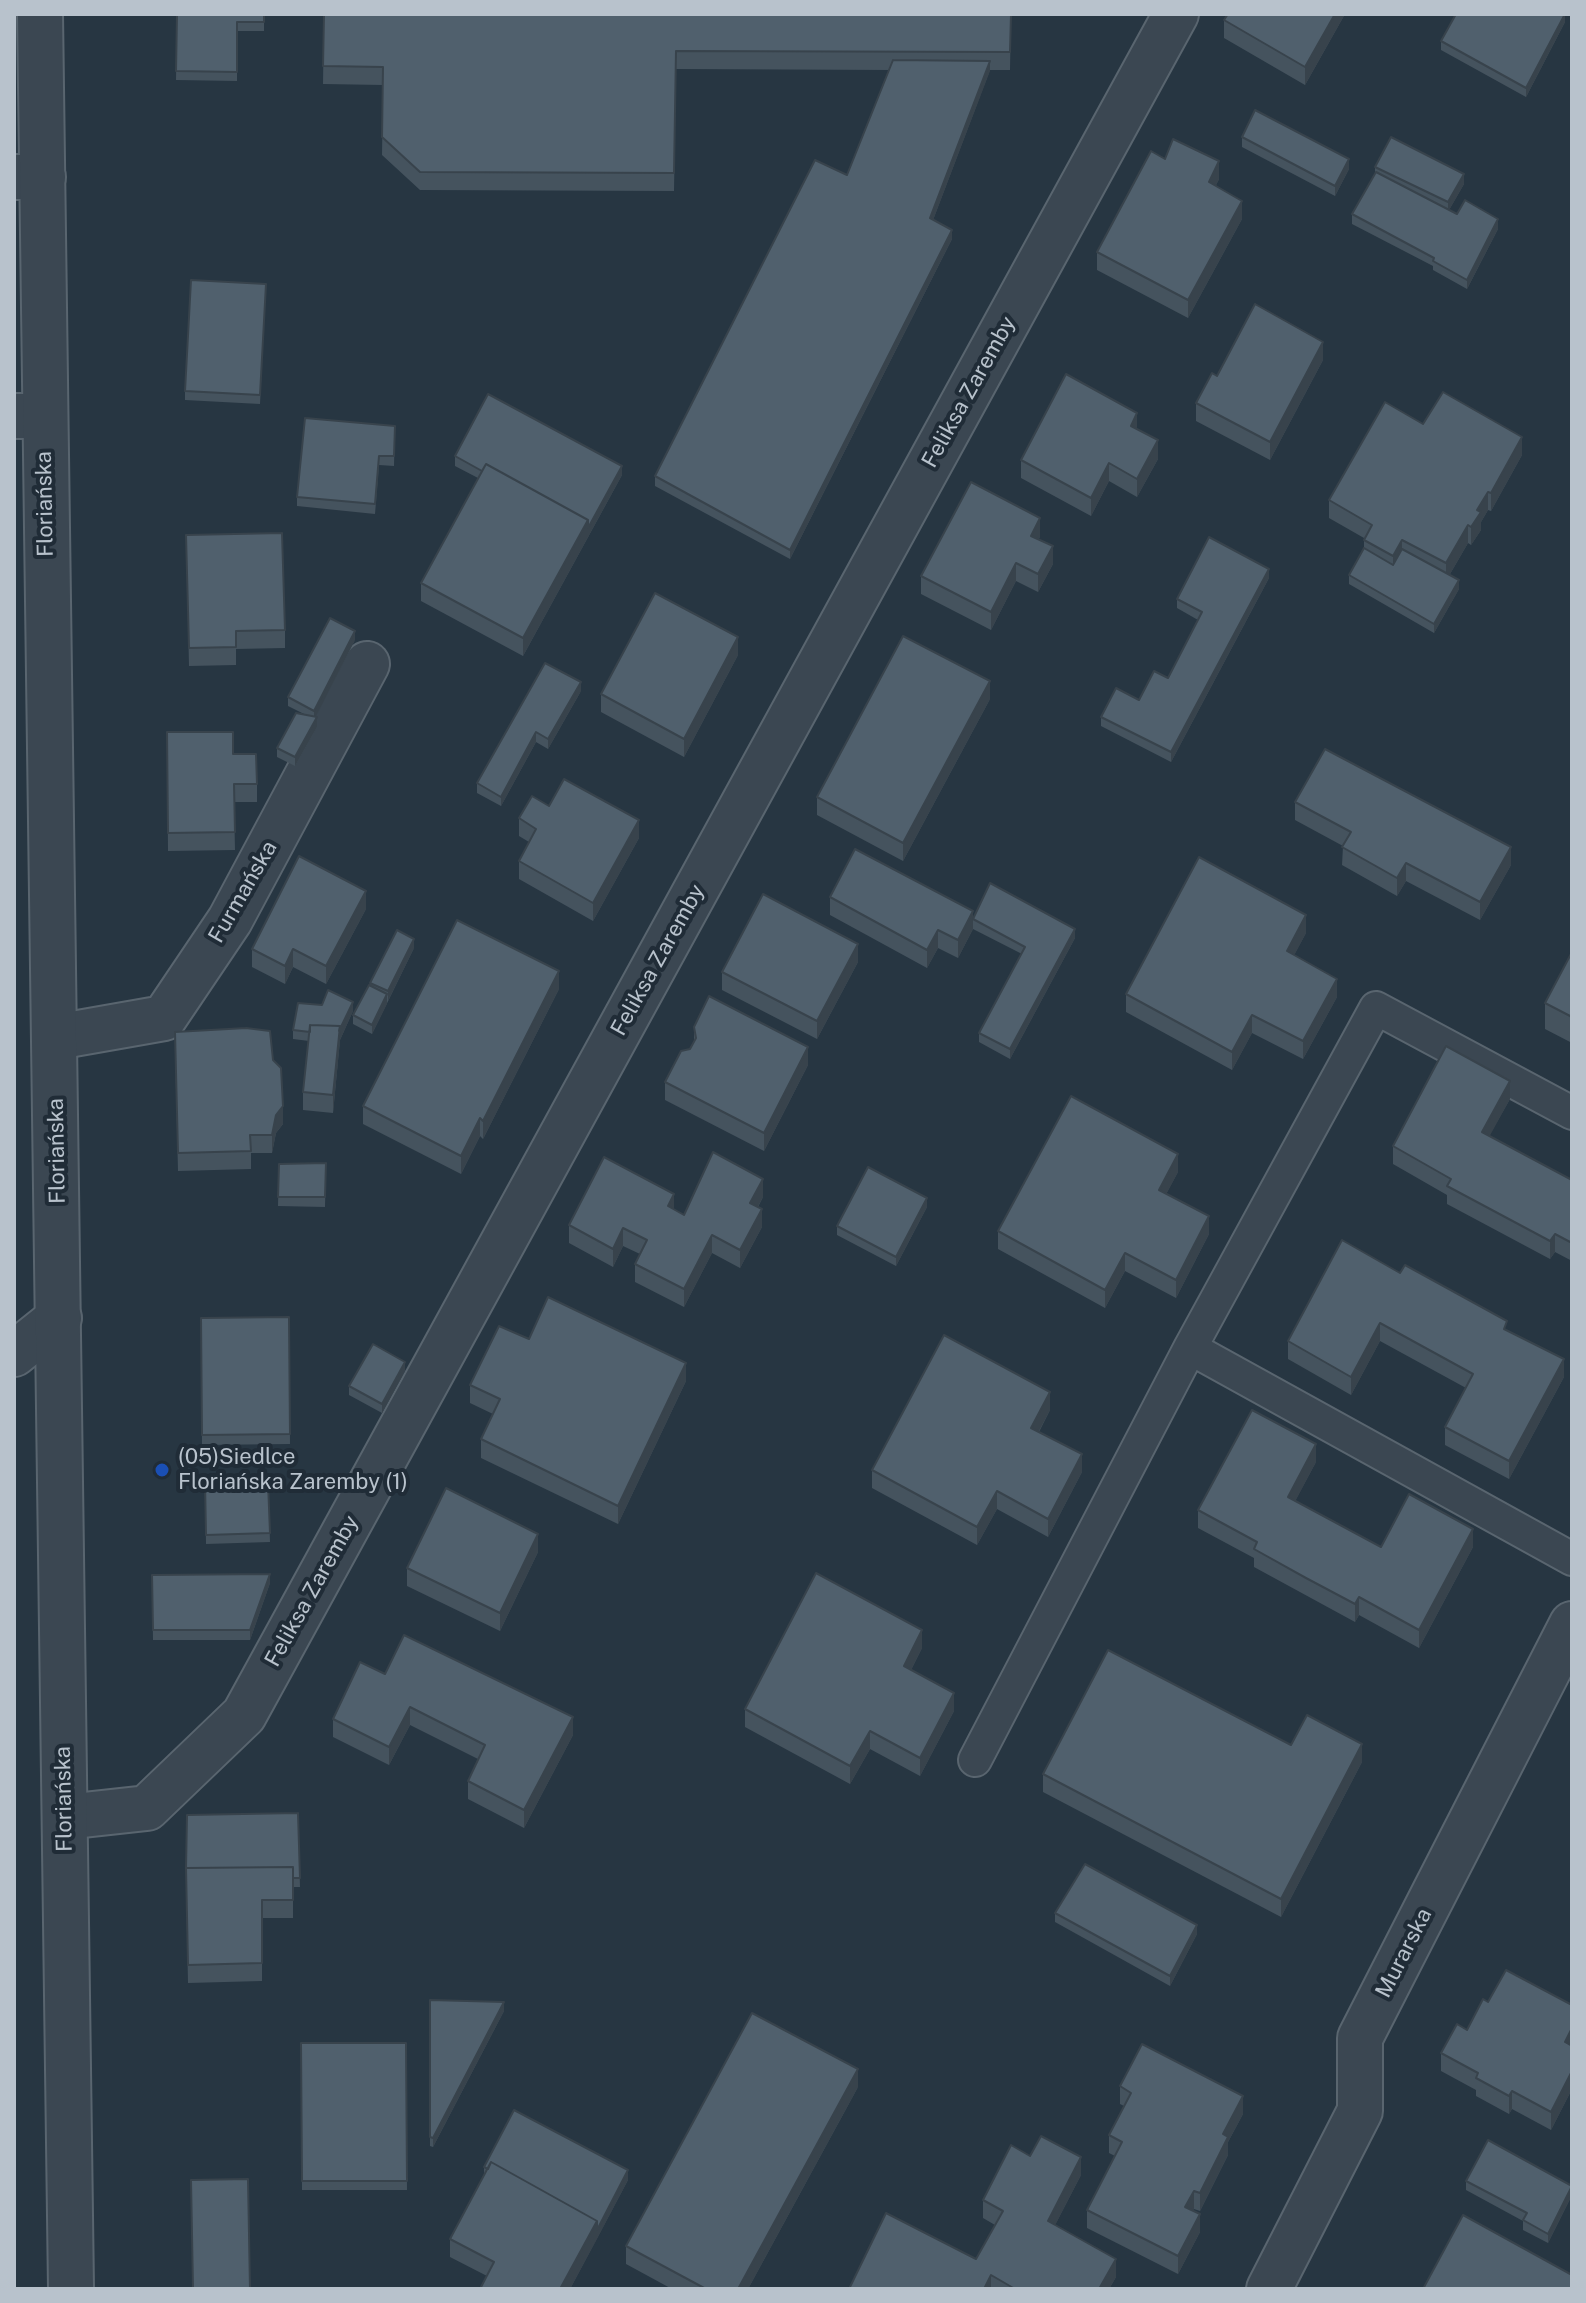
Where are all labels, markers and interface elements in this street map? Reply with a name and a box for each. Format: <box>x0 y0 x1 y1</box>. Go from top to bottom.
street label: Feliksa Zaremby <box>916 312 1022 472</box>
street label: Floriańska <box>31 451 59 557</box>
street label: Furmańska <box>203 836 283 948</box>
street label: Feliksa Zaremby <box>605 880 711 1040</box>
street label: Floriańska <box>43 1098 71 1204</box>
place label: (05)Siedlce Floriańska Zaremby (1) <box>178 1444 408 1496</box>
marker: (05)Siedlce Floriańska Zaremby (1) <box>153 1461 171 1479</box>
street label: Feliksa Zaremby <box>259 1511 365 1671</box>
street label: Floriańska <box>50 1746 78 1852</box>
street label: Murarska <box>1370 1904 1438 2002</box>

